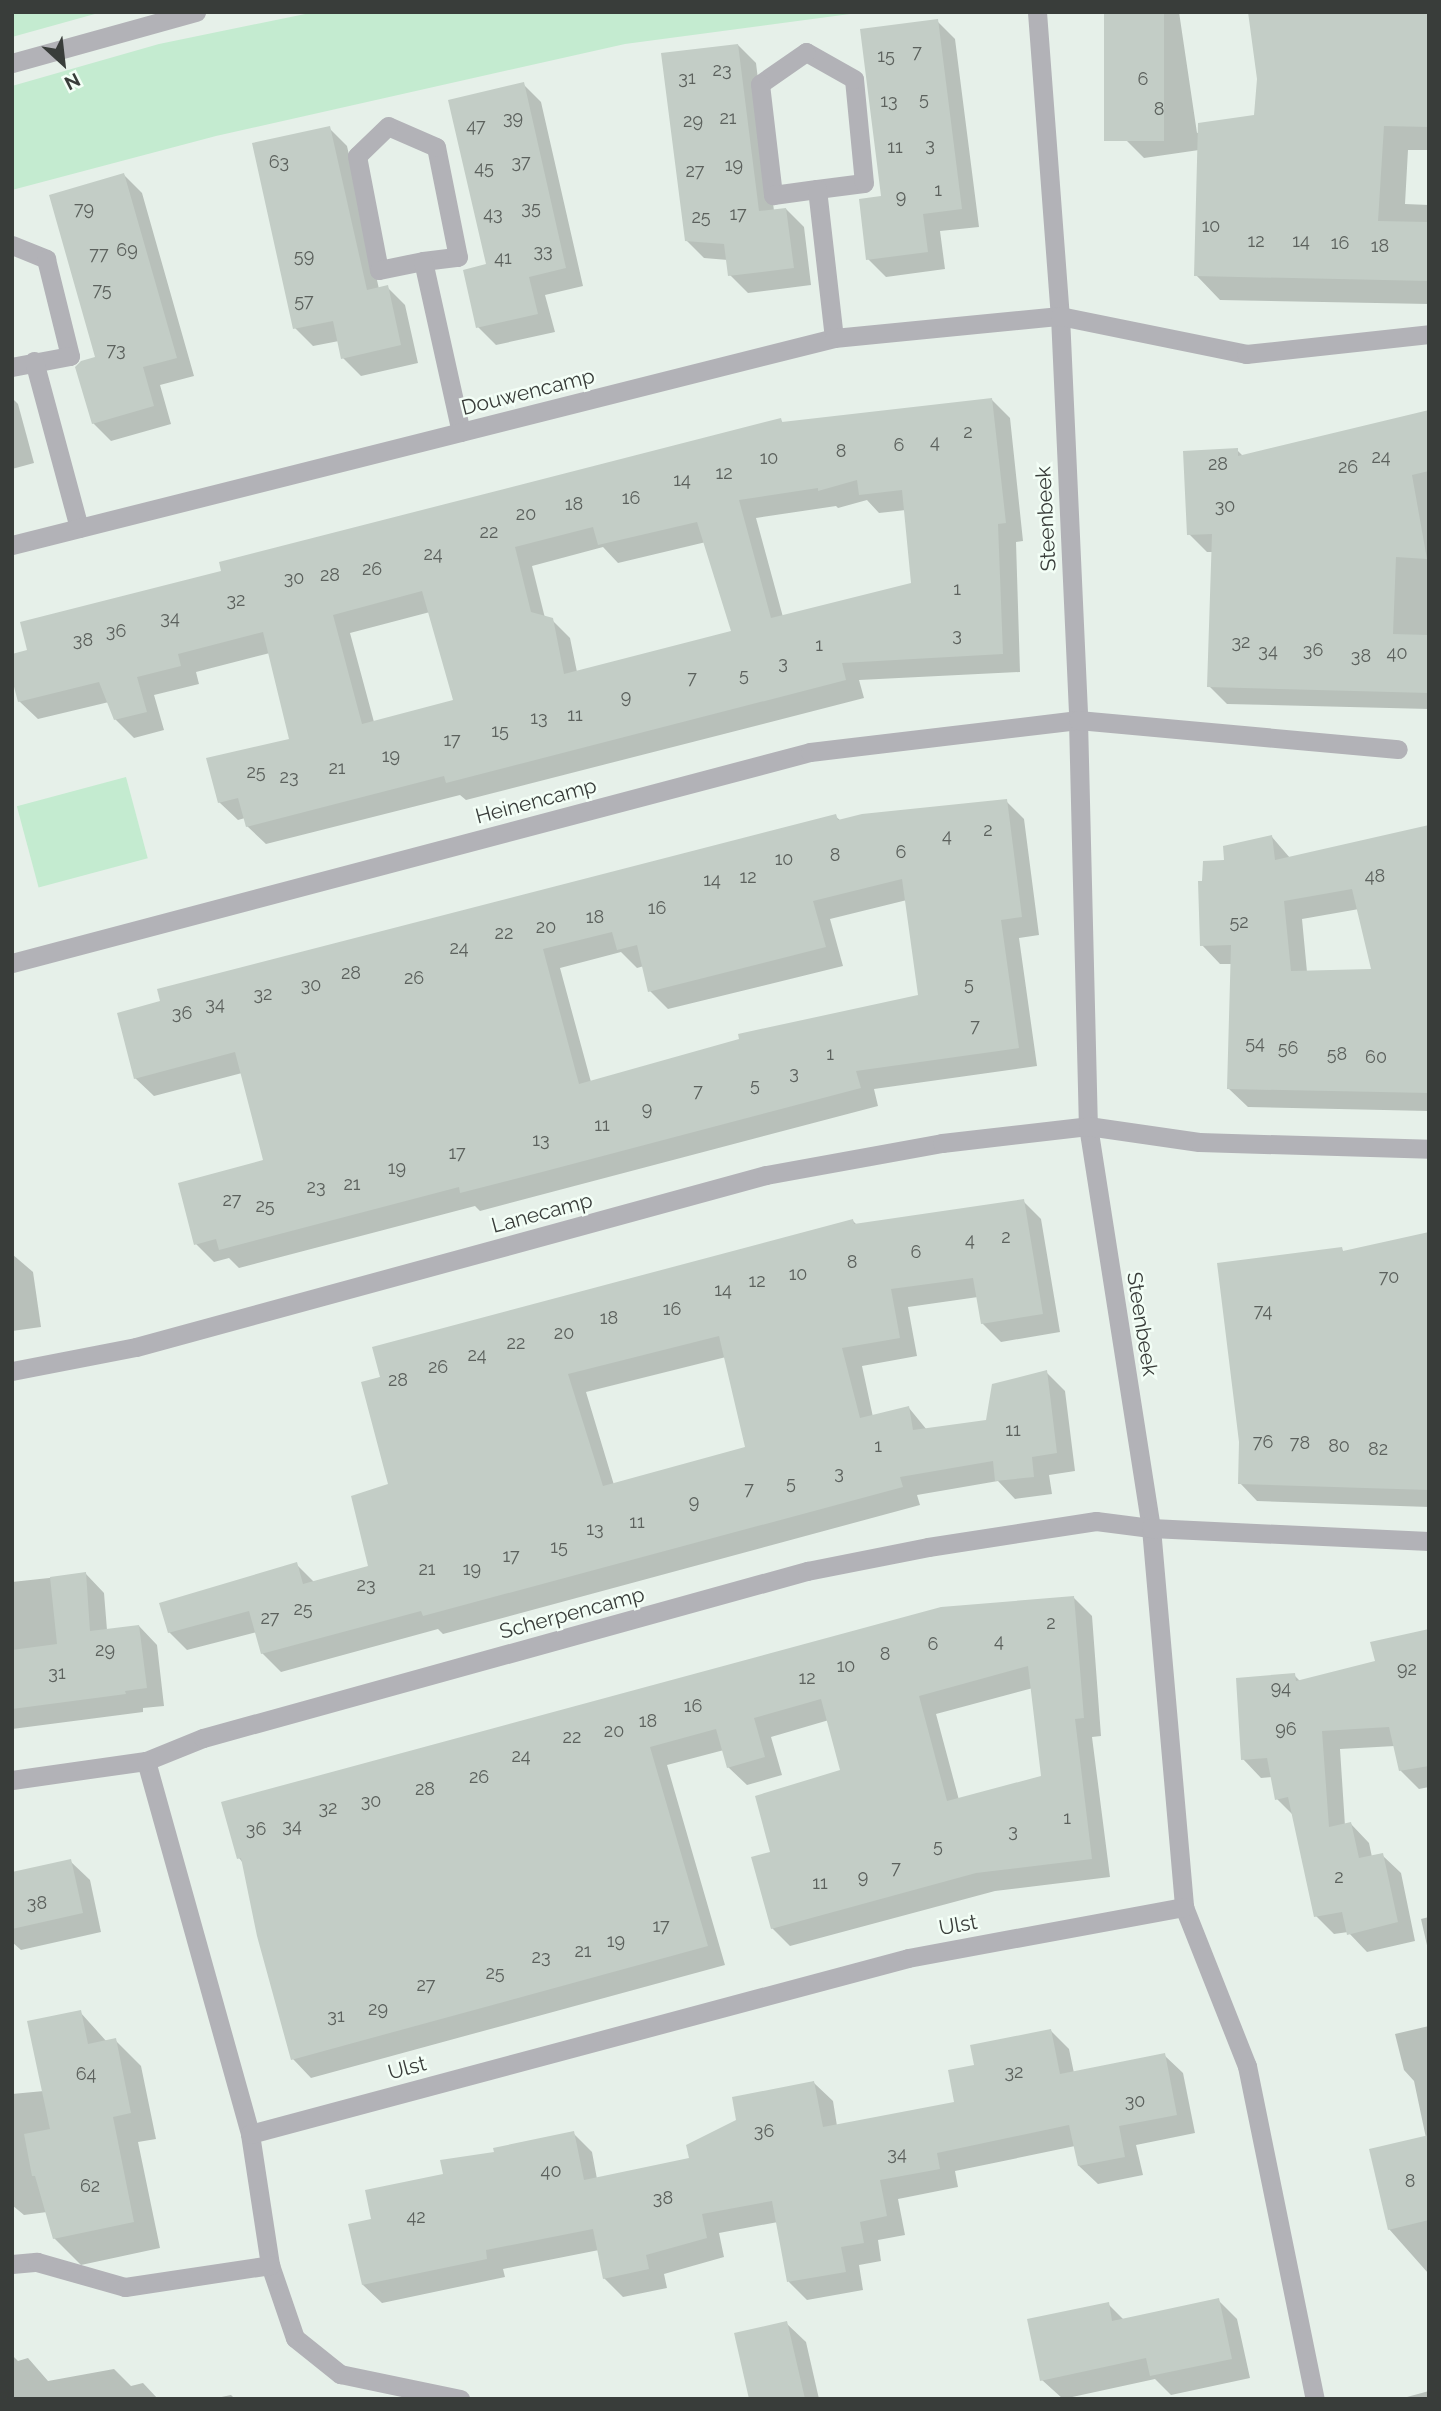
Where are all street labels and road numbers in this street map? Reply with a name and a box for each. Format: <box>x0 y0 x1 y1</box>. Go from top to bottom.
street label: Douwencamp <box>459 363 597 421</box>
street label: Steenbeek <box>1031 466 1061 572</box>
street label: Heinencamp <box>473 773 599 829</box>
street label: Lanecamp <box>489 1187 595 1239</box>
street label: Steenbeek <box>1121 1270 1163 1378</box>
street label: Scherpencamp <box>497 1582 647 1644</box>
street label: Ulst <box>937 1909 979 1941</box>
street label: Ulst <box>385 2051 429 2085</box>

